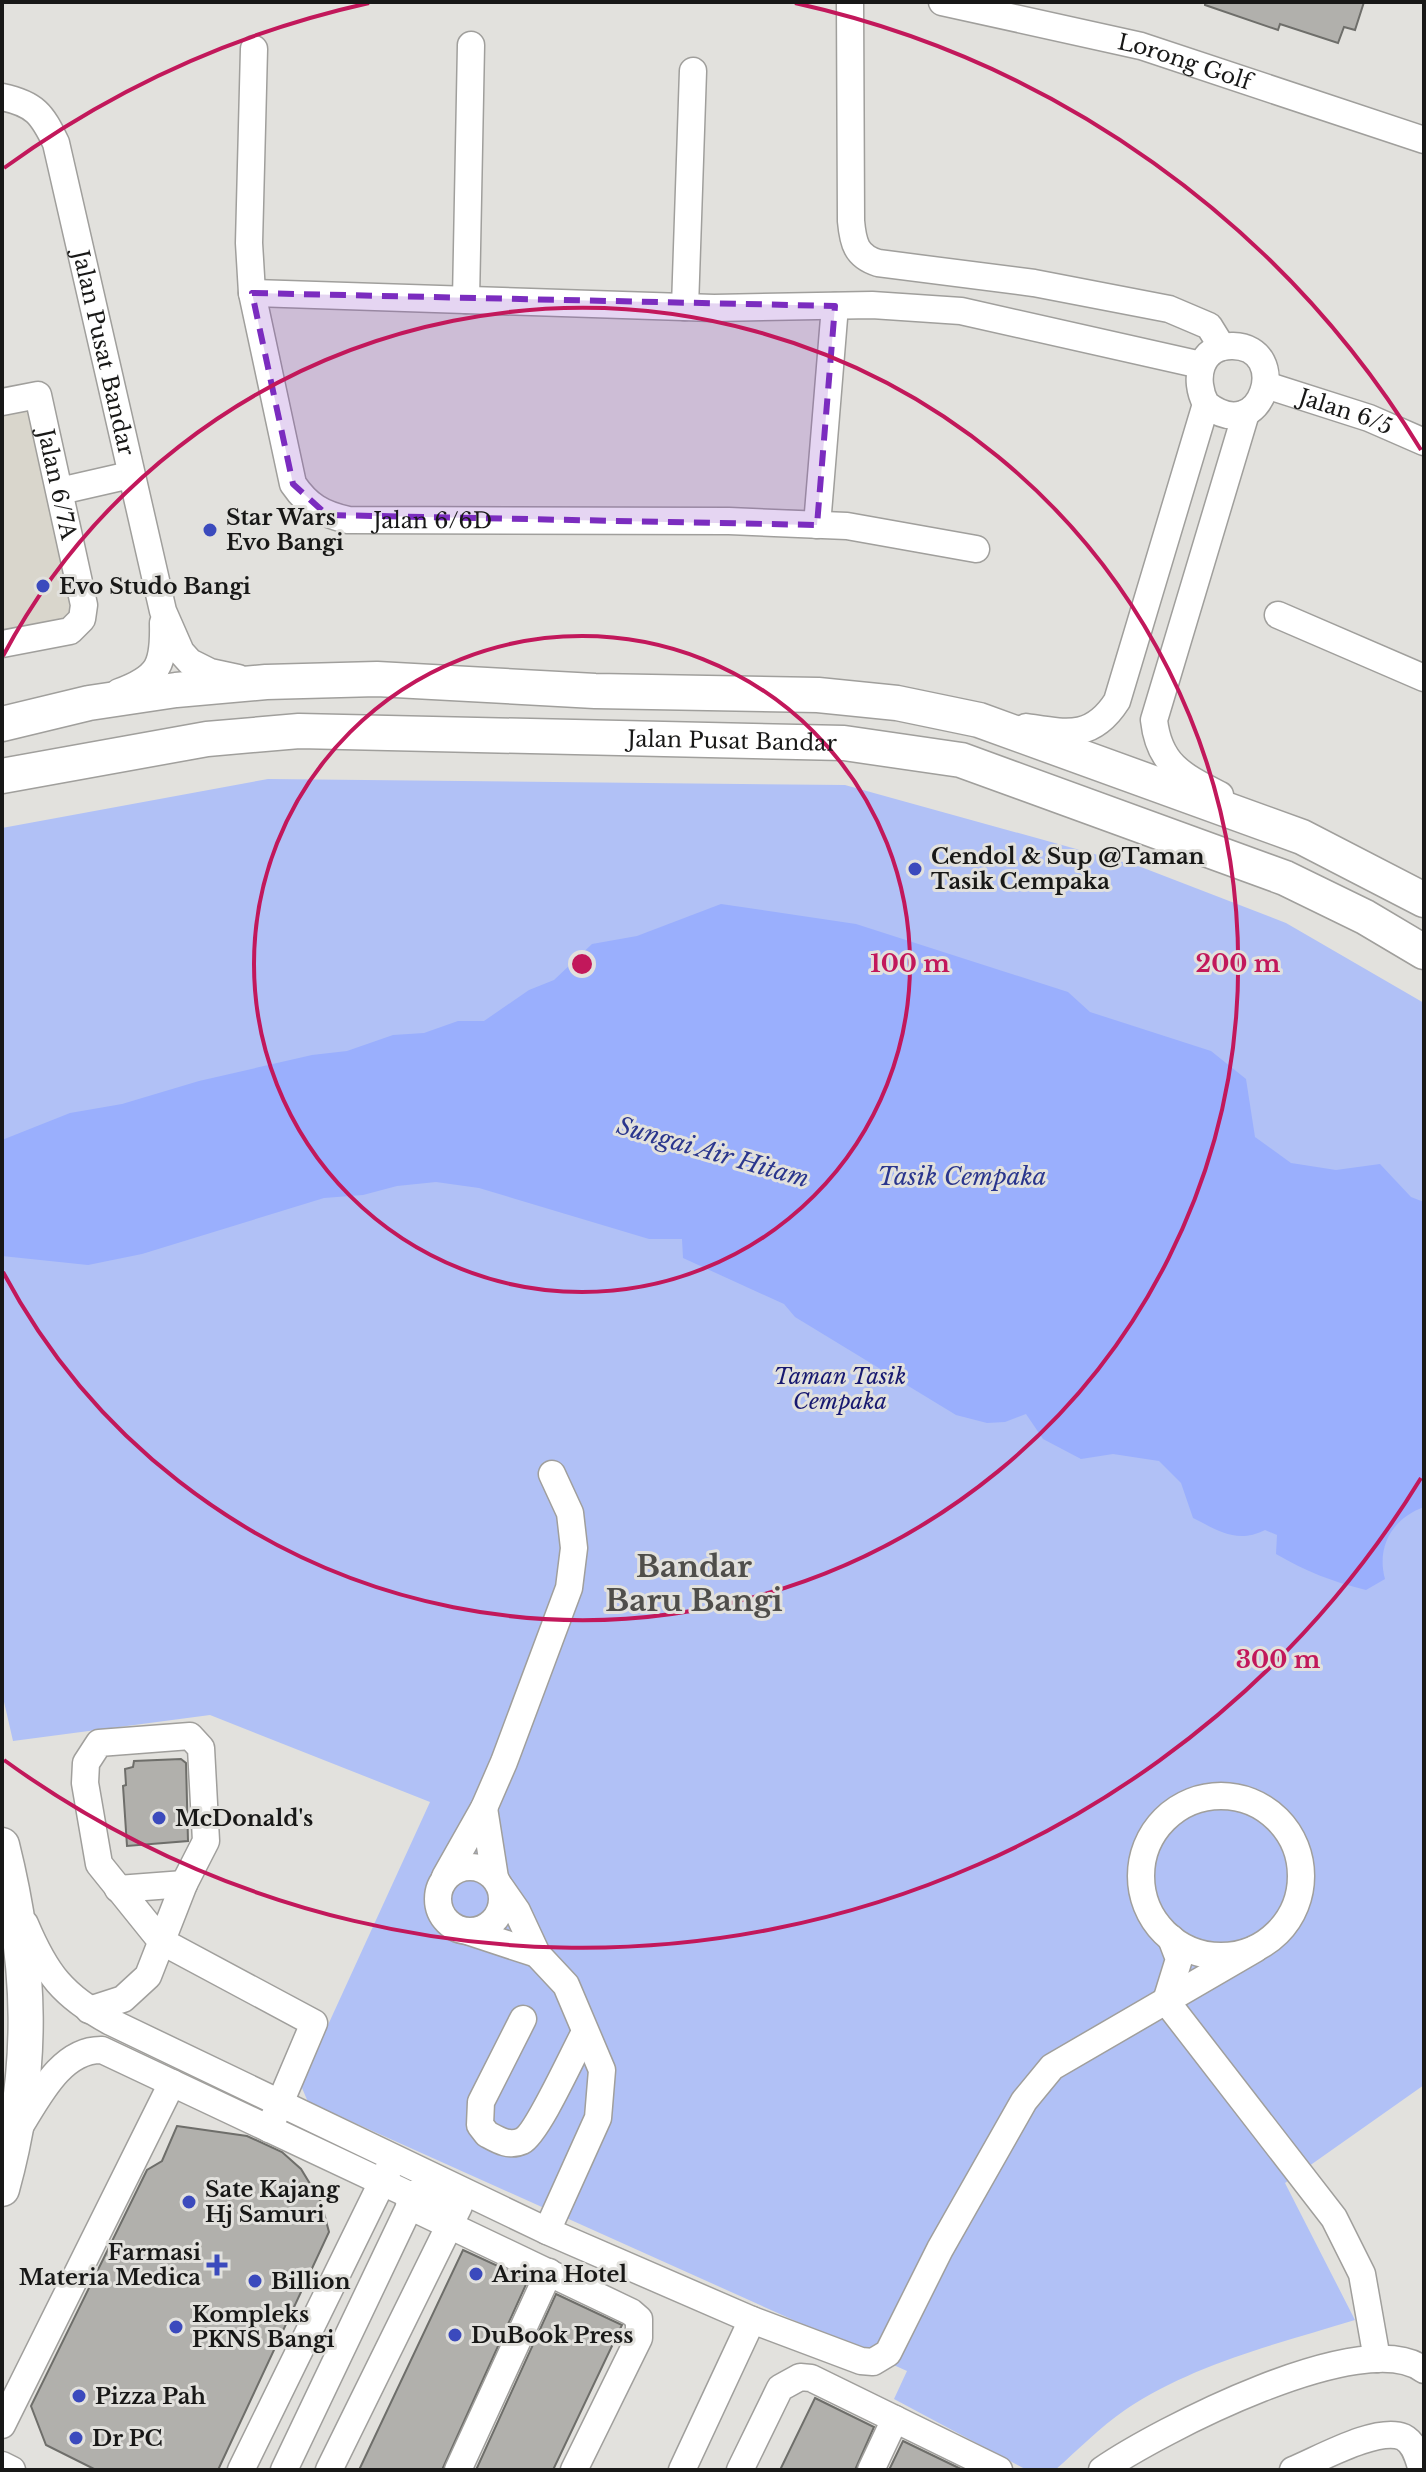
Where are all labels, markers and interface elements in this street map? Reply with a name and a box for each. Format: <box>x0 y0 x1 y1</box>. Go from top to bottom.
street label: Lorong Golf <box>1115 28 1258 96</box>
street label: Jalan Pusat Bandar <box>67 245 141 458</box>
street label: Jalan 6/5 <box>1293 382 1397 440</box>
street label: Jalan 6/7A <box>32 423 83 543</box>
place label: Star Wars Evo Bangi <box>226 504 344 556</box>
street label: Jalan 6/6D <box>370 507 492 534</box>
marker: Star Wars Evo Bangi <box>201 521 219 539</box>
place label: Evo Studo Bangi <box>59 573 251 600</box>
marker: Evo Studo Bangi <box>34 577 52 595</box>
street label: Jalan Pusat Bandar <box>624 725 838 756</box>
place label: Cendol & Sup @Taman Tasik Cempaka <box>931 843 1205 895</box>
marker: Cendol & Sup @Taman Tasik Cempaka <box>906 860 924 878</box>
text: 100 m <box>870 949 950 978</box>
text: 200 m <box>1196 949 1281 978</box>
centre of rings <box>568 950 596 978</box>
water label: Sungai Air Hitam <box>614 1111 812 1193</box>
water label: Tasik Cempaka <box>878 1162 1046 1191</box>
park label: Taman Tasik Cempaka <box>774 1363 906 1415</box>
district label: Bandar Baru Bangi <box>605 1548 783 1619</box>
text: 300 m <box>1236 1645 1321 1674</box>
place label: McDonald's <box>175 1805 313 1832</box>
marker: McDonald's <box>150 1809 168 1827</box>
place label: Sate Kajang Hj Samuri <box>205 2176 340 2228</box>
marker: Sate Kajang Hj Samuri <box>180 2193 198 2211</box>
place label: Farmasi Materia Medica <box>19 2239 201 2291</box>
marker: Farmasi Materia Medica <box>208 2256 226 2274</box>
place label: Arina Hotel <box>491 2261 627 2288</box>
marker: Arina Hotel <box>467 2265 485 2283</box>
place label: Billion <box>271 2268 351 2295</box>
marker: Billion <box>246 2272 264 2290</box>
place label: Kompleks PKNS Bangi <box>192 2301 334 2353</box>
marker: Kompleks PKNS Bangi <box>167 2318 185 2336</box>
place label: DuBook Press <box>471 2322 634 2349</box>
marker: DuBook Press <box>446 2326 464 2344</box>
place label: Pizza Pah <box>95 2383 206 2410</box>
marker: Pizza Pah <box>70 2387 88 2405</box>
place label: Dr PC <box>92 2425 163 2452</box>
marker: Dr PC <box>67 2429 85 2447</box>

